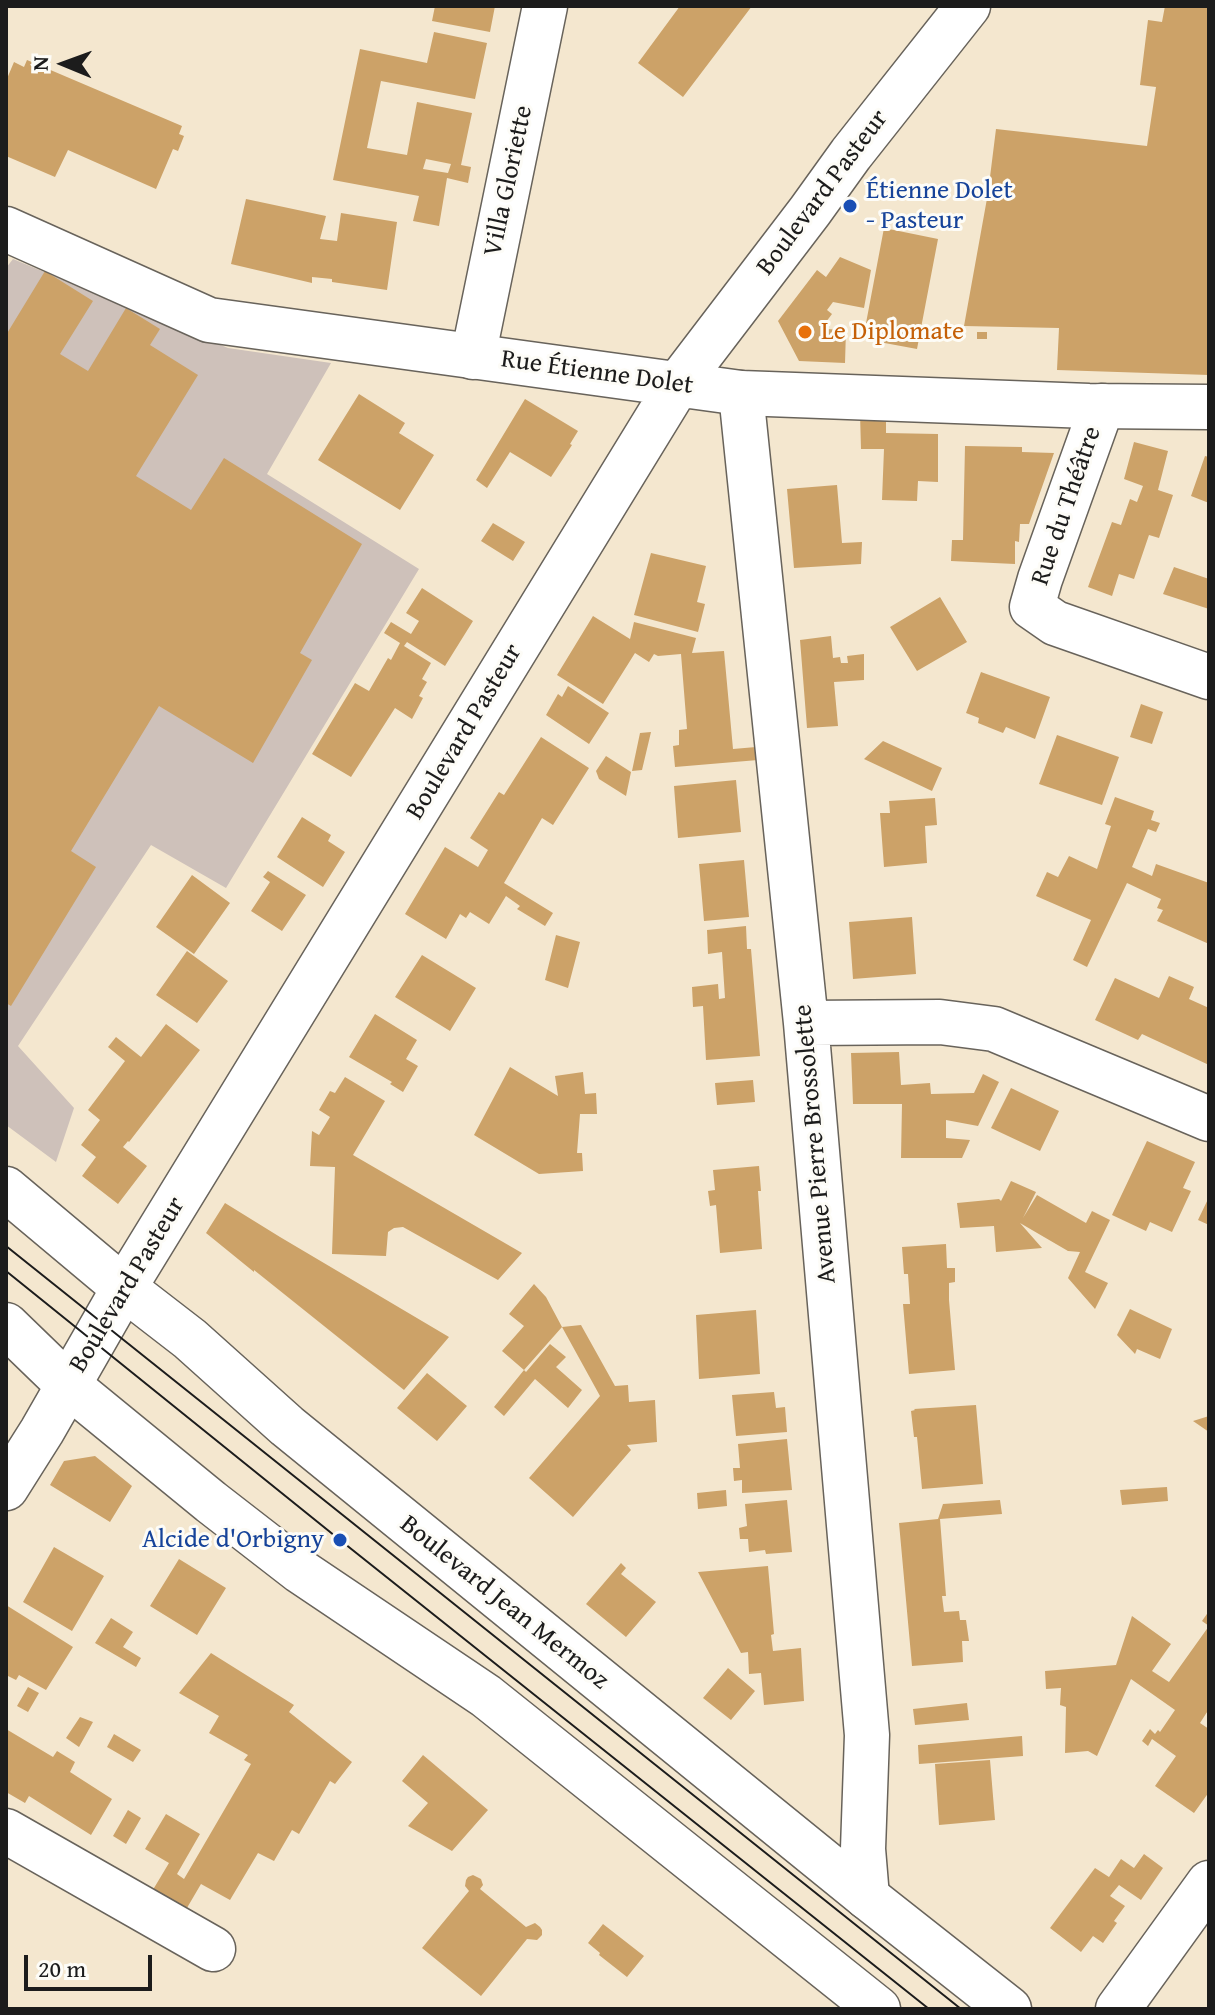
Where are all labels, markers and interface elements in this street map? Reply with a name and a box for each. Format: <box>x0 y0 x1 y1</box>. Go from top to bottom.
north arrow <box>24 24 104 104</box>
text: N <box>24 56 56 71</box>
street label: Villa Gloriette <box>478 103 540 259</box>
street label: Boulevard Pasteur <box>751 104 895 282</box>
place label: Étienne Dolet - Pasteur <box>866 175 1013 236</box>
marker: Étienne Dolet - Pasteur <box>841 197 859 215</box>
place label: Le Diplomate <box>821 316 964 348</box>
marker: Le Diplomate <box>796 323 814 341</box>
street label: Rue Étienne Dolet <box>499 344 695 402</box>
street label: Rue du Théâtre <box>1025 422 1109 590</box>
street label: Boulevard Pasteur <box>400 639 530 825</box>
street label: Avenue Pierre Brossolette <box>788 1003 844 1285</box>
street label: Boulevard Pasteur <box>63 1192 193 1378</box>
street label: Boulevard Jean Mermoz <box>393 1509 615 1697</box>
place label: Alcide d'Orbigny <box>142 1524 324 1556</box>
marker: Alcide d'Orbigny <box>331 1531 349 1549</box>
scale bar <box>28 1939 156 1989</box>
text: 20 m <box>38 1951 86 1986</box>

